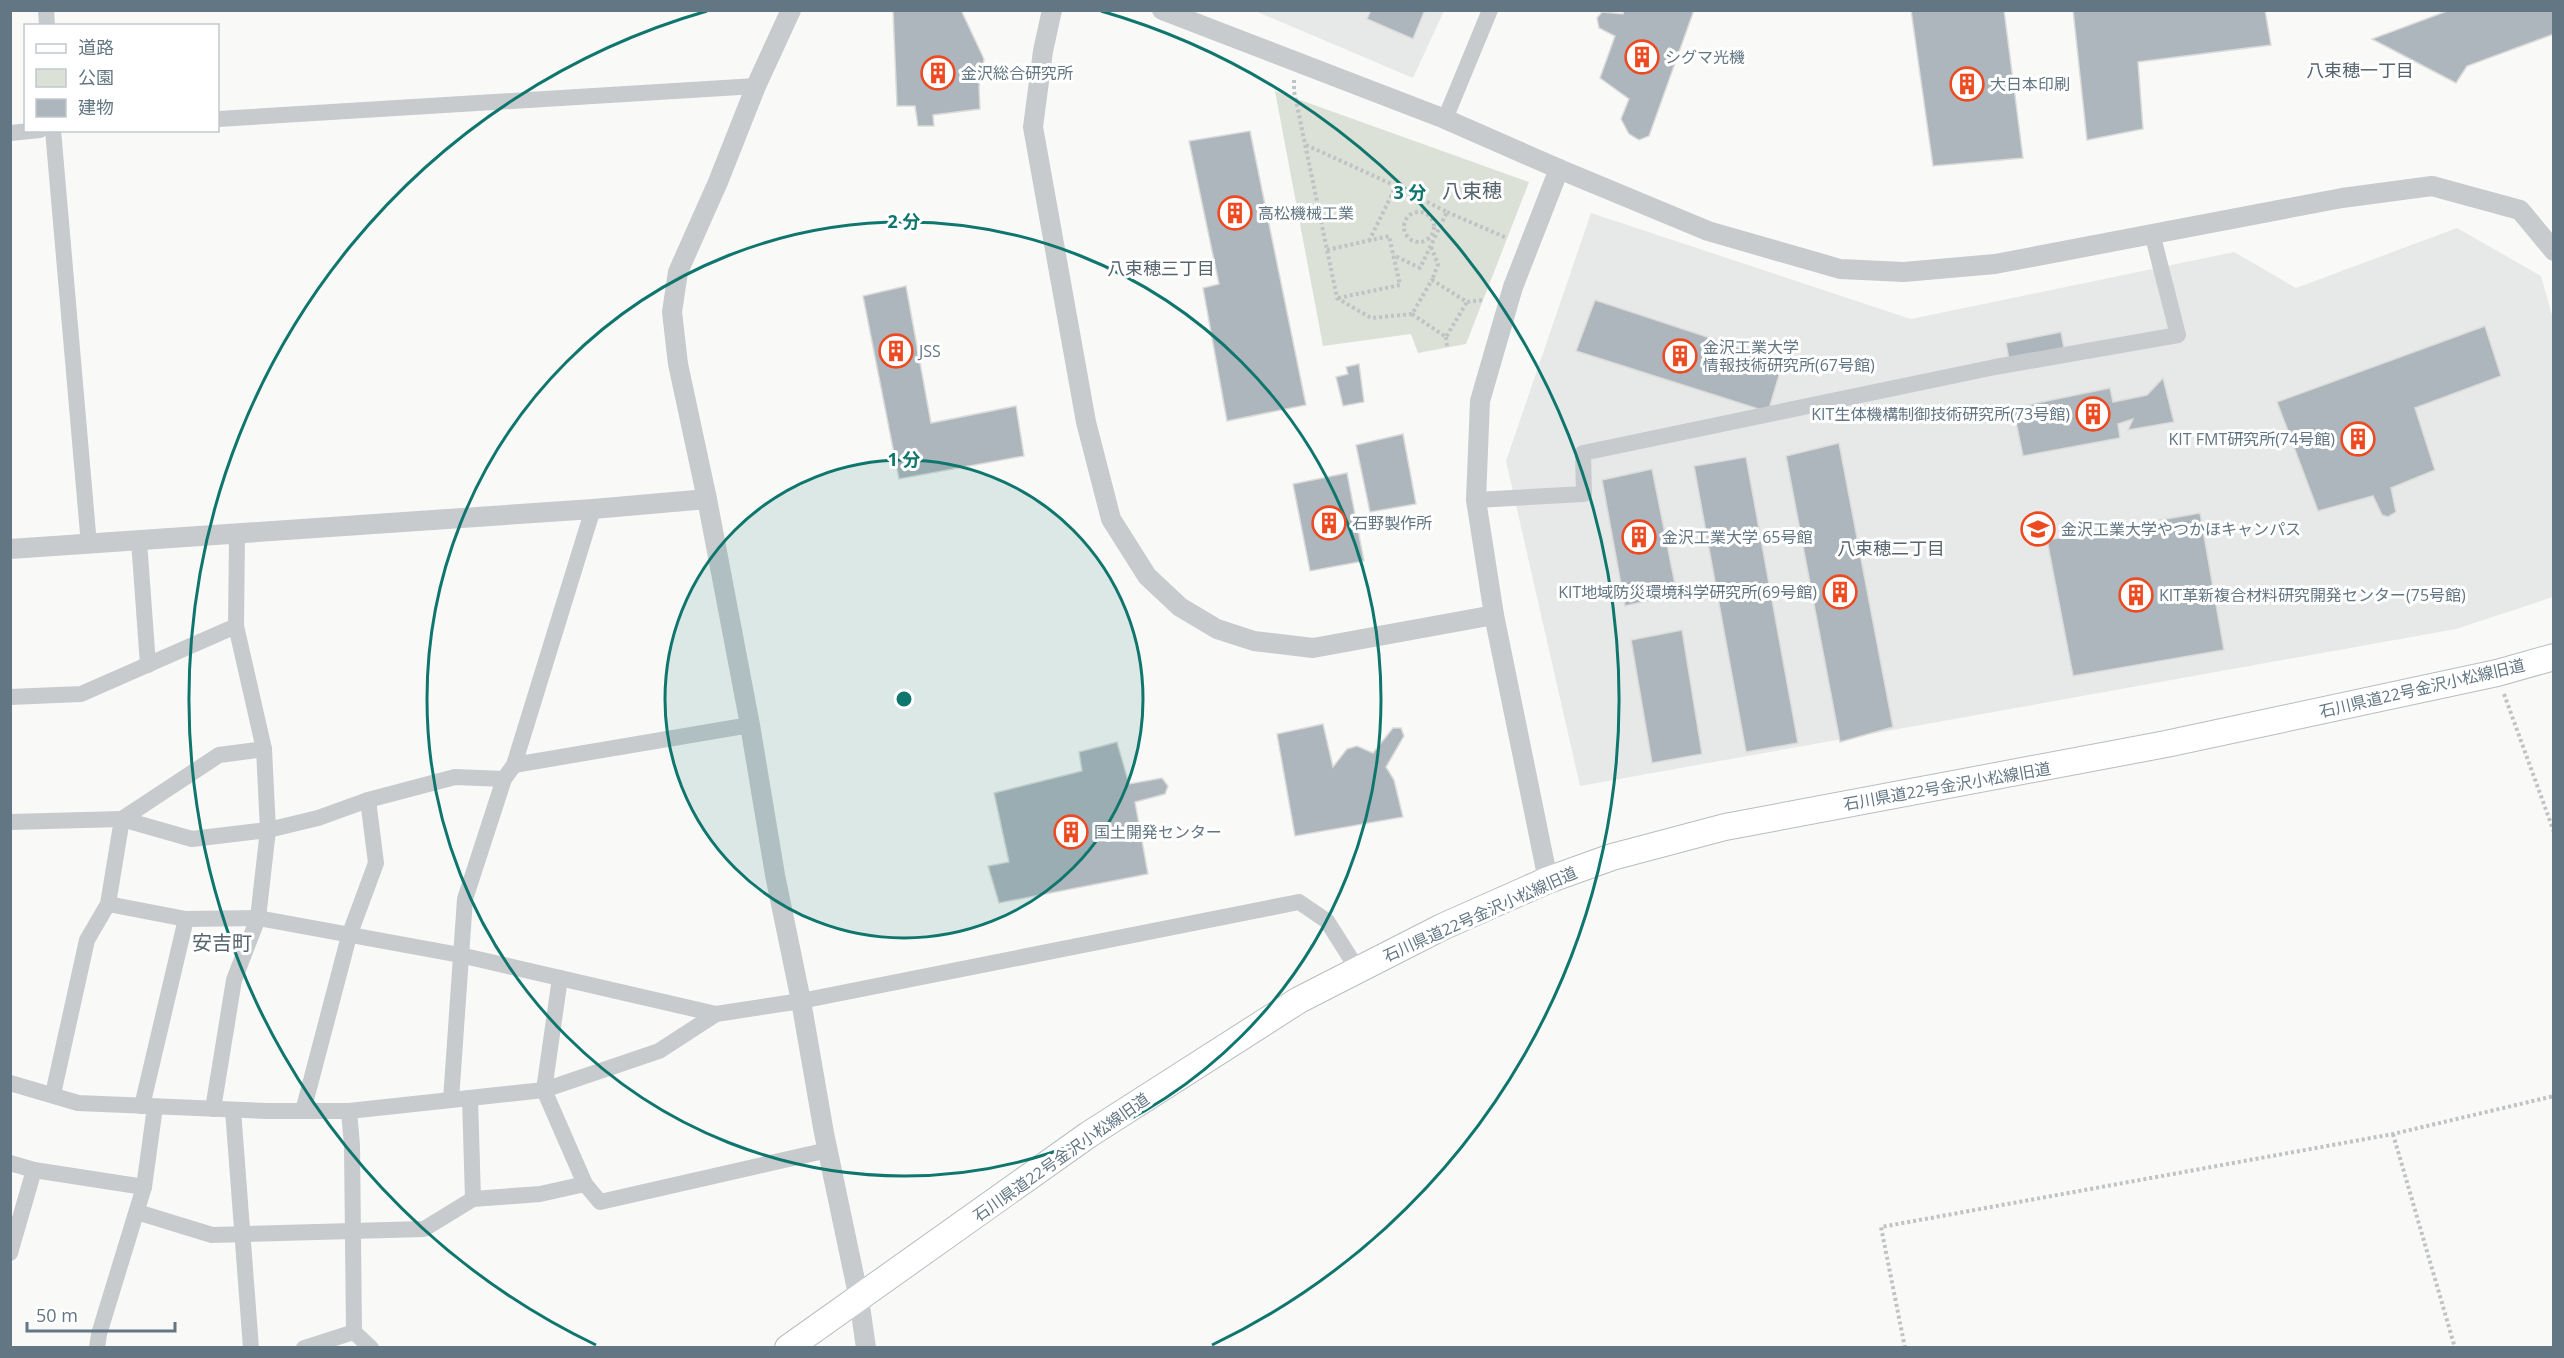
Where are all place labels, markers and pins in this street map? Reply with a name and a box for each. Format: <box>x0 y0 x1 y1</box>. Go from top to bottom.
building icon: シグマ光機 <box>1624 39 1660 75</box>
place label: シグマ光機 <box>1665 46 1745 68</box>
building icon: 金沢総合研究所 <box>920 55 956 91</box>
place label: 金沢総合研究所 <box>961 62 1073 84</box>
building icon: 大日本印刷 <box>1949 66 1985 102</box>
place label: 大日本印刷 <box>1990 73 2070 95</box>
building icon: 高松機械工業 <box>1217 195 1253 231</box>
place label: 高松機械工業 <box>1258 202 1354 224</box>
building icon: JSS <box>878 333 914 369</box>
place label: 金沢工業大学 情報技術研究所(67号館) <box>1703 336 1875 376</box>
building icon: 金沢工業大学 情報技術研究所(67号館) <box>1662 338 1698 374</box>
place label: JSS <box>917 340 941 362</box>
building icon: KIT生体機構制御技術研究所(73号館) <box>2075 396 2111 432</box>
place label: KIT生体機構制御技術研究所(73号館) <box>1811 403 2070 425</box>
building icon: KIT FMT研究所(74号館) <box>2340 421 2376 457</box>
place label: KIT FMT研究所(74号館) <box>2169 428 2335 450</box>
building icon: 石野製作所 <box>1311 505 1347 541</box>
school or university icon: 金沢工業大学やつかほキャンパス <box>2020 511 2056 547</box>
place label: 石野製作所 <box>1352 512 1432 534</box>
place label: 金沢工業大学やつかほキャンパス <box>2061 518 2301 540</box>
building icon: 金沢工業大学 65号館 <box>1621 519 1657 555</box>
place label: 金沢工業大学 65号館 <box>1662 526 1812 548</box>
building icon: KIT地域防災環境科学研究所(69号館) <box>1822 574 1858 610</box>
building icon: KIT革新複合材料研究開発センター(75号館) <box>2118 577 2154 613</box>
place label: KIT地域防災環境科学研究所(69号館) <box>1558 581 1817 603</box>
place label: KIT革新複合材料研究開発センター(75号館) <box>2159 584 2466 606</box>
centre of rings <box>894 689 914 709</box>
building icon: 国土開発センター <box>1053 814 1089 850</box>
place label: 国土開発センター <box>1094 821 1222 843</box>

